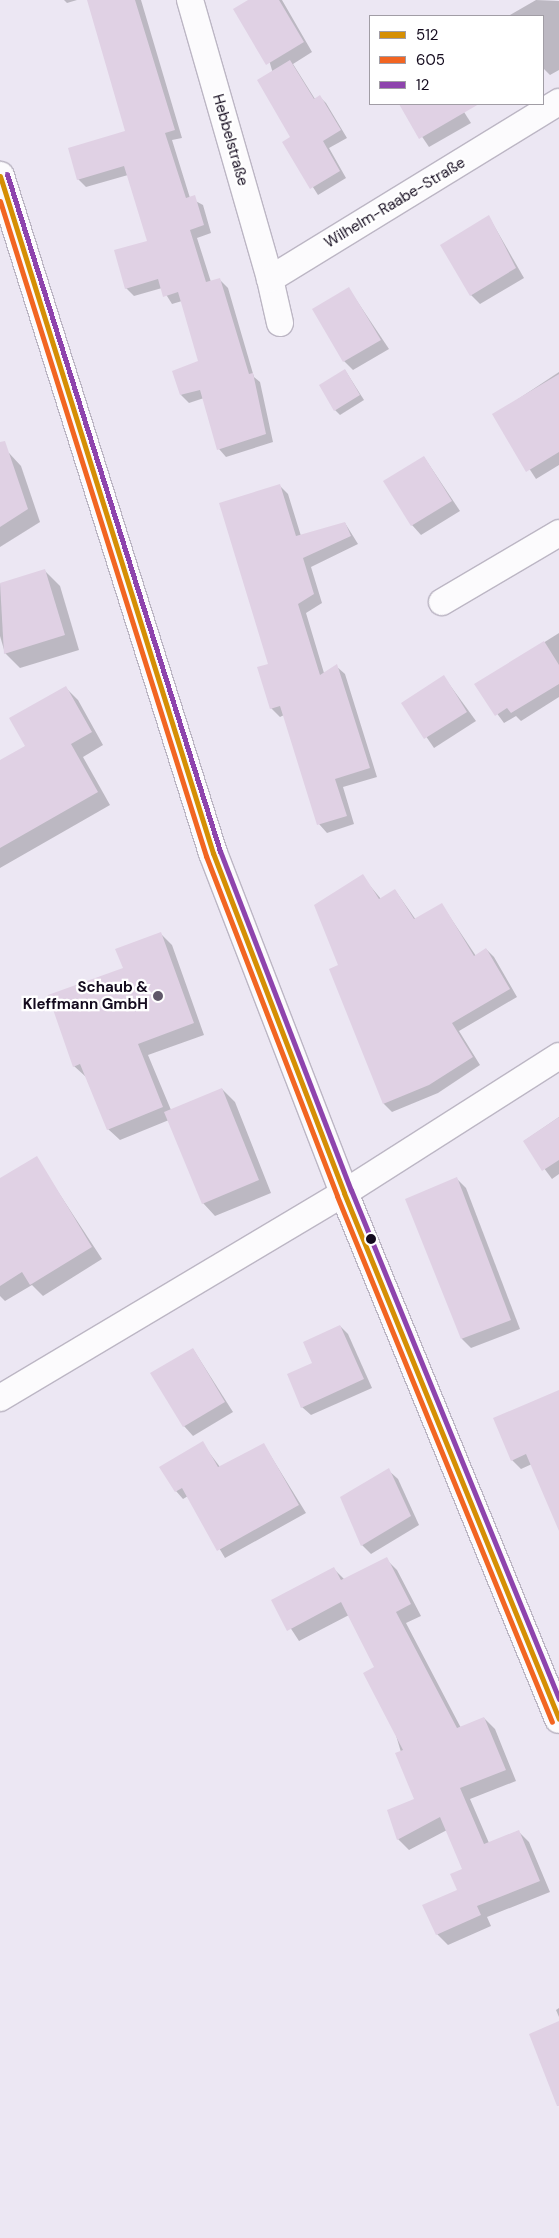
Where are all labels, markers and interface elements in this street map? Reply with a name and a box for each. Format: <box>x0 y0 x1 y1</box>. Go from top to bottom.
legend <box>369 15 544 105</box>
text: 512 <box>416 25 438 45</box>
text: 605 <box>416 50 445 70</box>
text: 12 <box>416 75 429 95</box>
street label: Hebbelstraße <box>208 92 252 188</box>
street label: Wilhelm-Raabe-Straße <box>321 154 469 252</box>
place label: Schaub & Kleffmann GmbH <box>23 978 148 1013</box>
marker: Schaub & Kleffmann GmbH <box>152 990 164 1002</box>
unlabelled marker <box>366 1234 376 1244</box>

